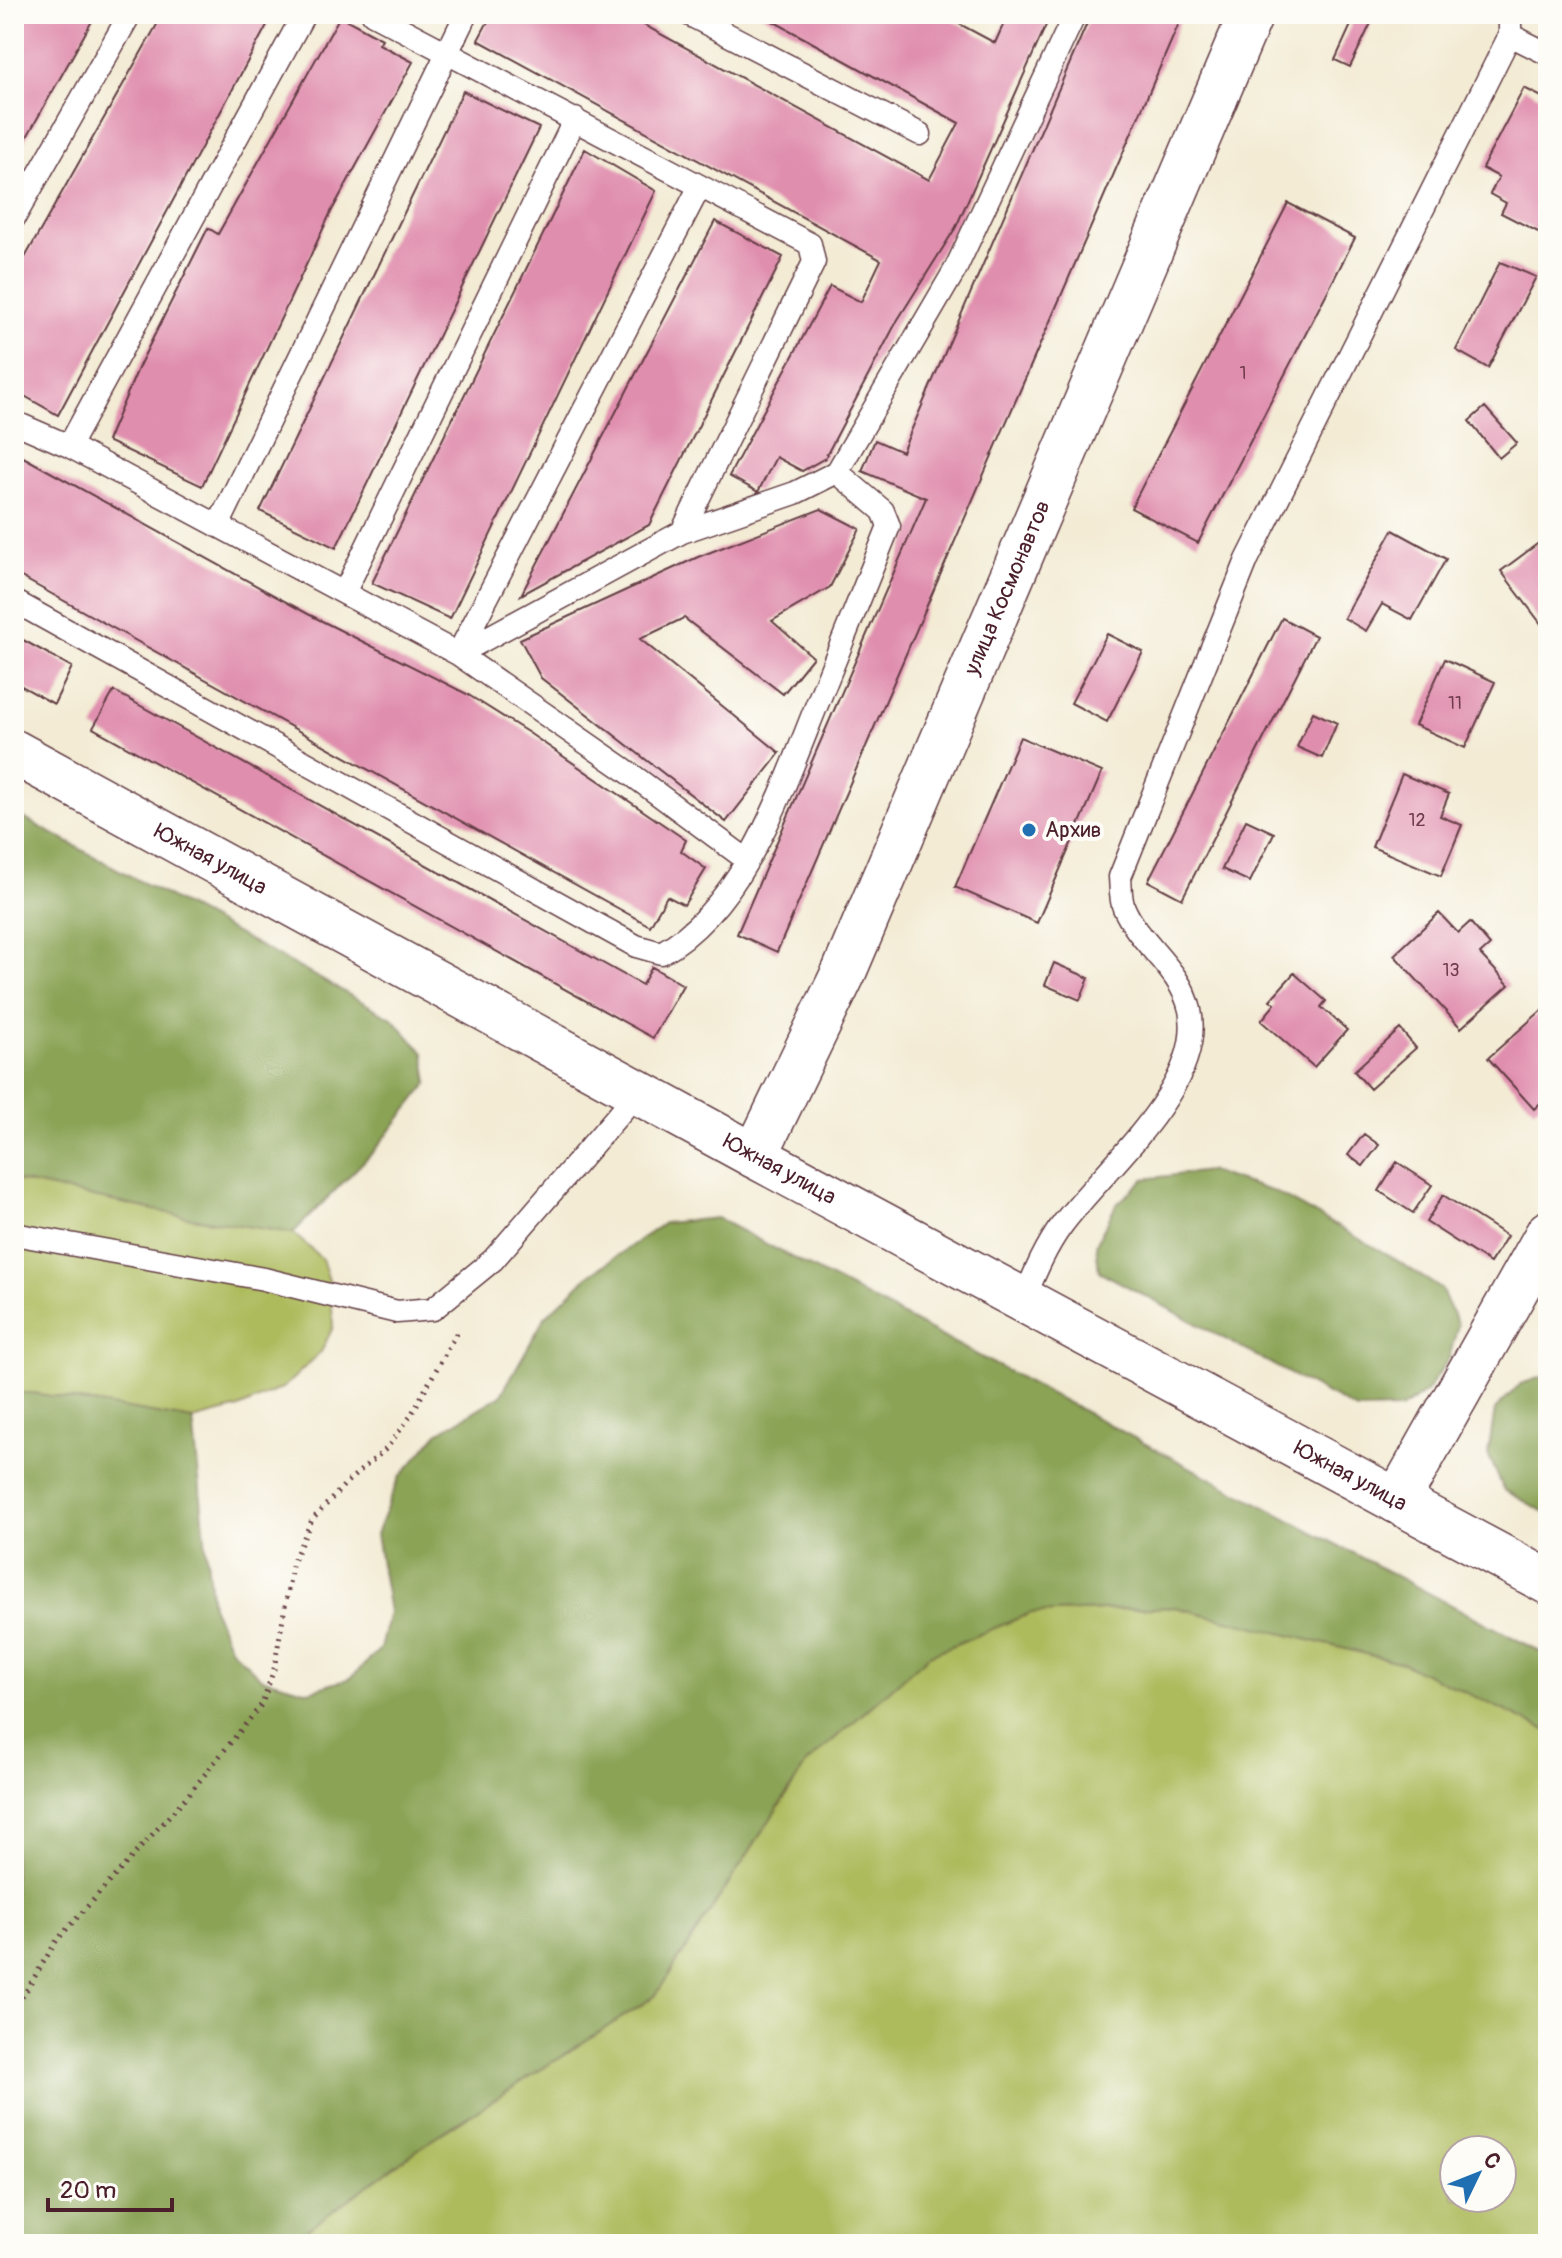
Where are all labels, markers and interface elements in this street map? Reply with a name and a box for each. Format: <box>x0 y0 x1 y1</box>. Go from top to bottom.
house number: 1 <box>1239 362 1247 385</box>
street label: улица Космонавтов <box>957 496 1057 680</box>
house number: 11 <box>1448 692 1462 715</box>
house number: 12 <box>1408 809 1426 832</box>
place label: Архив <box>1045 816 1101 844</box>
street label: Южная улица <box>149 817 272 901</box>
marker: Архив <box>1020 821 1038 839</box>
house number: 13 <box>1442 959 1460 982</box>
street label: Южная улица <box>718 1127 841 1211</box>
street label: Южная улица <box>1289 1434 1412 1518</box>
north arrow <box>1438 2134 1518 2214</box>
text: С <box>1477 2147 1507 2176</box>
scale bar <box>48 2162 172 2212</box>
text: 20 m <box>60 2176 116 2205</box>

